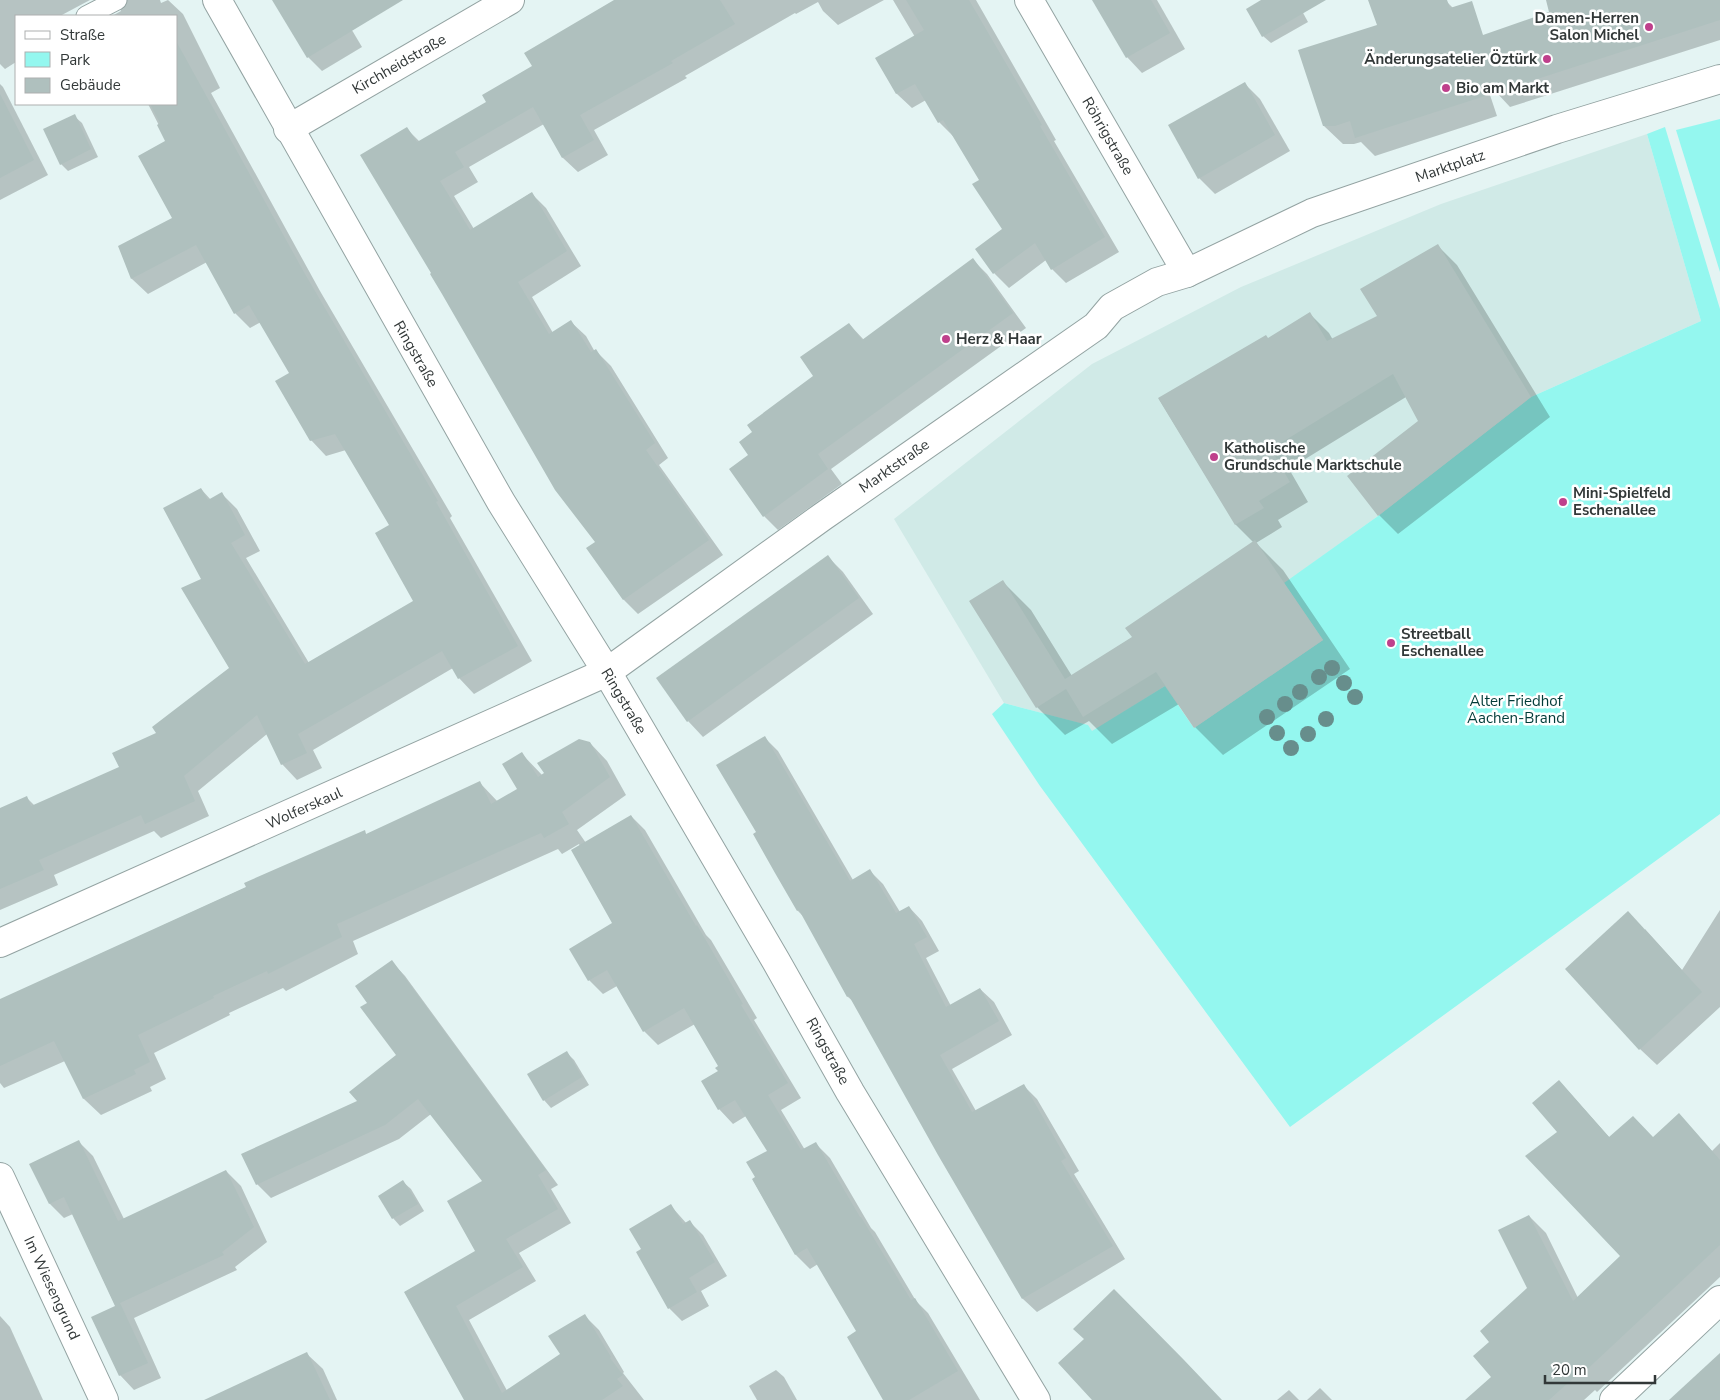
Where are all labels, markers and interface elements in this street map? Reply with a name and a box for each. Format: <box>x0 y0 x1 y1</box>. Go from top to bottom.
place label: Damen-Herren Salon Michel <box>1535 8 1639 45</box>
legend <box>15 15 178 105</box>
marker: Damen-Herren Salon Michel <box>1643 21 1655 33</box>
text: Straße <box>60 25 105 45</box>
street label: Kirchheidstraße <box>348 29 450 99</box>
place label: Änderungsatelier Öztürk <box>1364 49 1538 69</box>
text: Park <box>60 50 90 70</box>
marker: Änderungsatelier Öztürk <box>1541 53 1553 65</box>
text: Gebäude <box>60 75 121 95</box>
place label: Bio am Markt <box>1456 78 1549 98</box>
marker: Bio am Markt <box>1440 82 1452 94</box>
street label: Röhrigstraße <box>1078 93 1138 179</box>
street label: Marktplatz <box>1413 145 1487 187</box>
street label: Ringstraße <box>389 317 443 391</box>
place label: Herz & Haar <box>956 329 1042 349</box>
marker: Herz & Haar <box>940 333 952 345</box>
street label: Marktstraße <box>855 434 933 498</box>
place label: Katholische Grundschule Marktschule <box>1224 438 1402 475</box>
marker: Katholische Grundschule Marktschule <box>1208 451 1220 463</box>
place label: Mini-Spielfeld Eschenallee <box>1573 483 1671 520</box>
marker: Mini-Spielfeld Eschenallee <box>1557 496 1569 508</box>
place label: Streetball Eschenallee <box>1401 624 1484 661</box>
marker: Streetball Eschenallee <box>1385 637 1397 649</box>
street label: Ringstraße <box>596 664 652 738</box>
park label: Alter Friedhof Aachen-Brand <box>1467 691 1565 728</box>
street label: Wolferskaul <box>263 782 346 834</box>
street label: Ringstraße <box>801 1014 855 1088</box>
street label: Im Wiesengrund <box>19 1233 85 1343</box>
scale bar <box>1545 1352 1655 1384</box>
text: 20 m <box>1552 1360 1587 1380</box>

